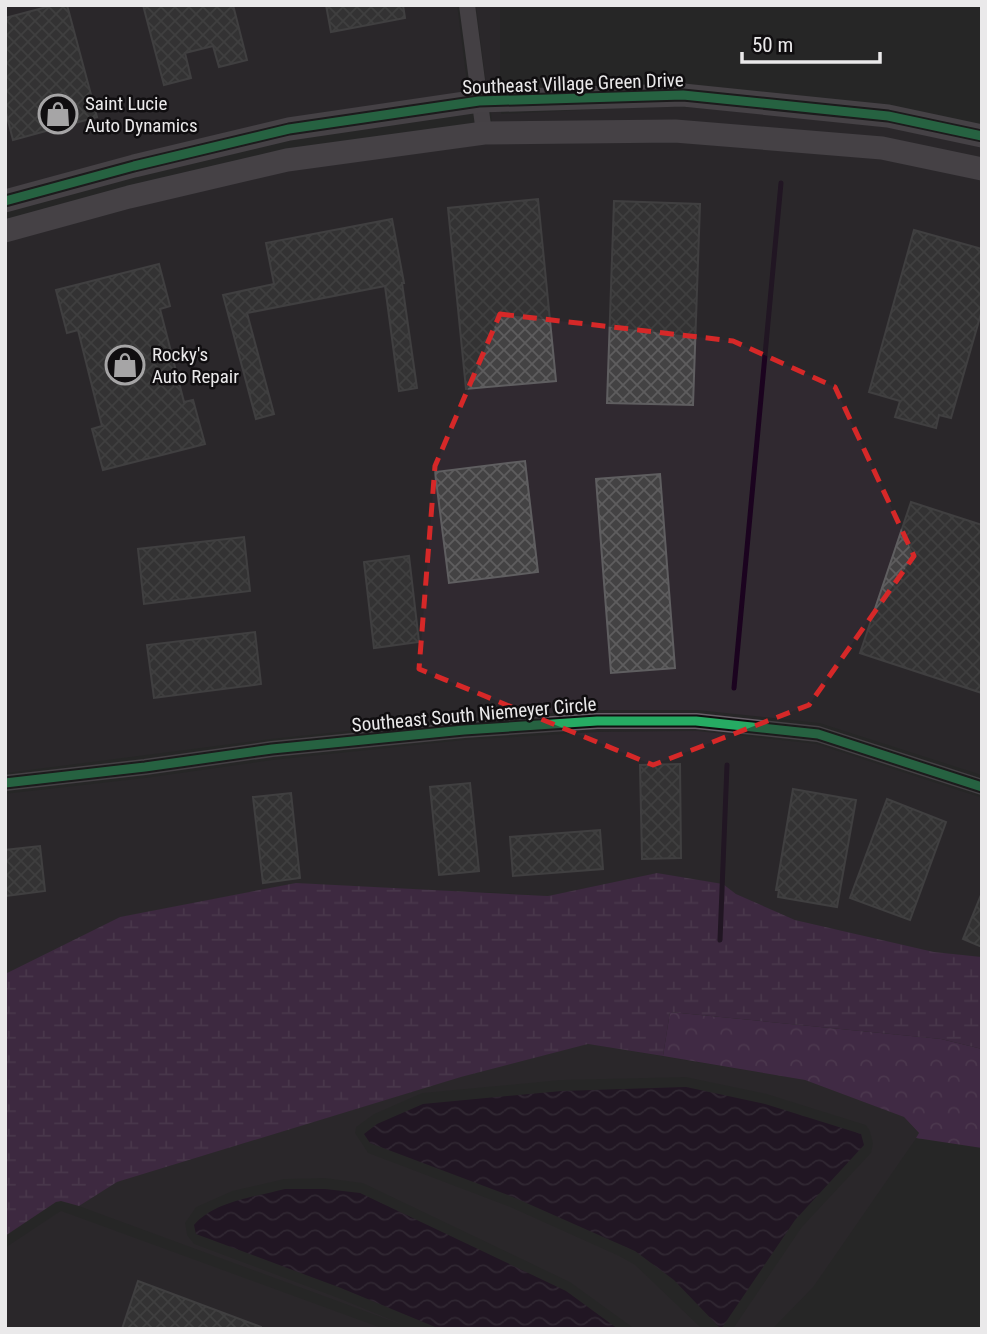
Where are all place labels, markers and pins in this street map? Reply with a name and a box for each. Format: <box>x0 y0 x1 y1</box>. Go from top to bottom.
place label: Saint Lucie Auto Dynamics <box>85 92 198 137</box>
shop icon: Saint Lucie Auto Dynamics <box>37 93 79 135</box>
place label: Rocky's Auto Repair <box>152 343 239 388</box>
shop icon: Rocky's Auto Repair <box>104 344 146 386</box>

